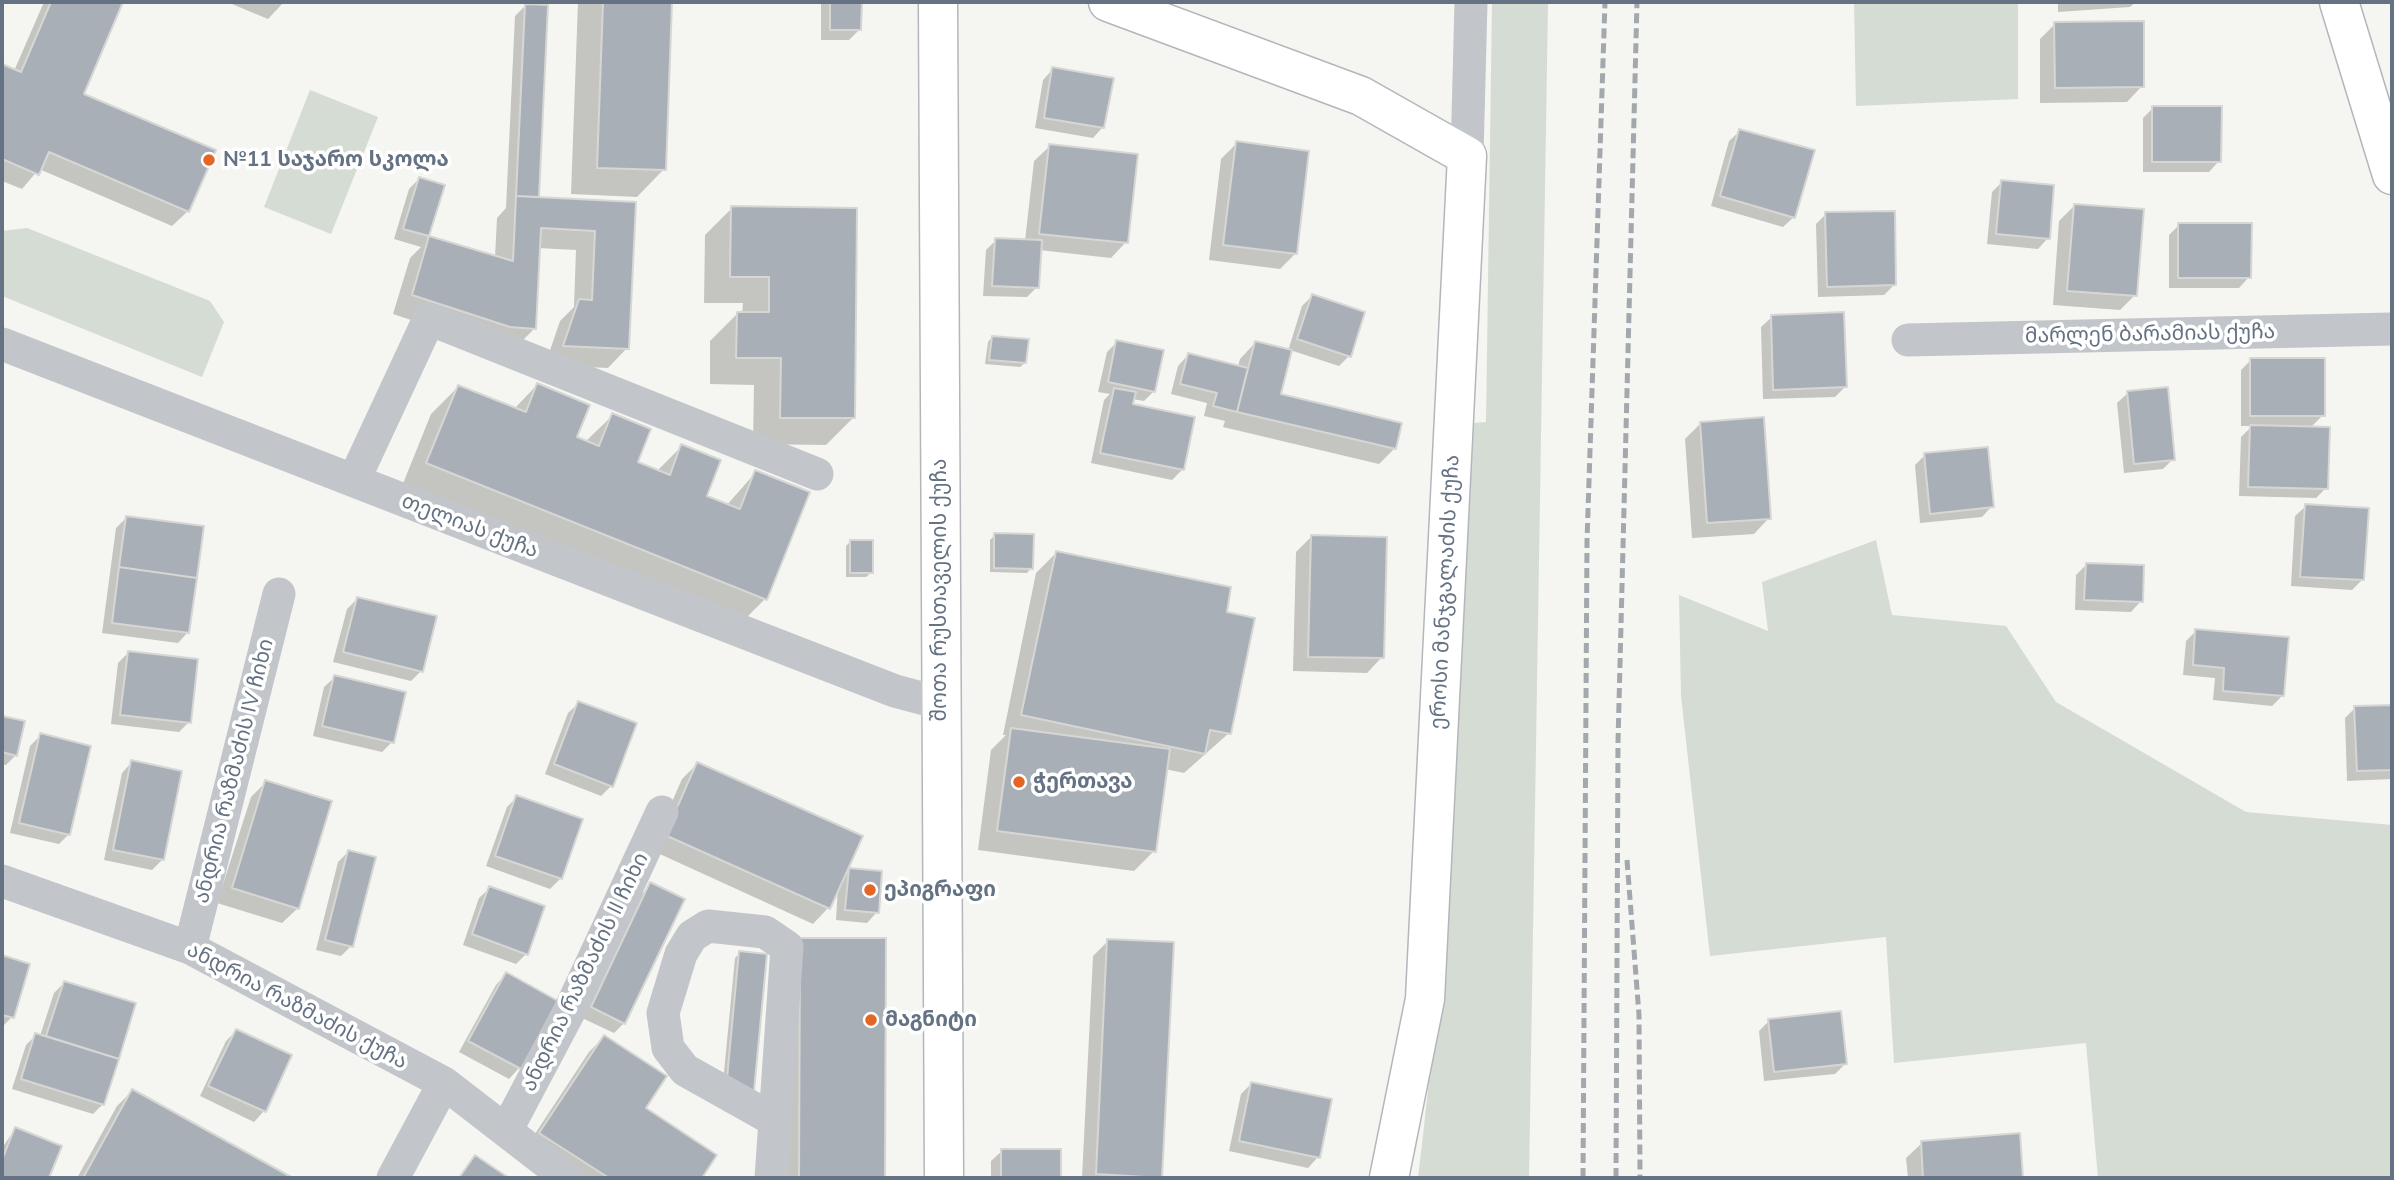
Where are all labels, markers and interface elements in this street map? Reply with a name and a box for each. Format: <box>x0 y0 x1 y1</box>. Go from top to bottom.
place label: №11 საჯარო სკოლა <box>223 147 449 173</box>
marker: №11 საჯარო სკოლა <box>201 152 217 168</box>
street label: მარლენ ბარამიას ქუჩა <box>2025 319 2275 349</box>
street label: ეროსი მანჯგალაძის ქუჩა <box>1425 454 1465 730</box>
street label: შოთა რუსთაველის ქუჩა <box>927 458 953 722</box>
street label: თელიას ქუჩა <box>398 488 542 564</box>
street label: ანდრია რაზმაძის IV ჩიხი <box>189 636 279 906</box>
place label: ჭერთავა <box>1033 769 1133 795</box>
marker: ჭერთავა <box>1011 774 1027 790</box>
street label: ანდრია რაზმაძის II ჩიხი <box>516 849 654 1095</box>
place label: ეპიგრაფი <box>884 877 996 903</box>
marker: ეპიგრაფი <box>862 882 878 898</box>
street label: ანდრია რაზმაძის ქუჩა <box>183 937 411 1075</box>
place label: მაგნიტი <box>885 1007 977 1033</box>
marker: მაგნიტი <box>863 1012 879 1028</box>

